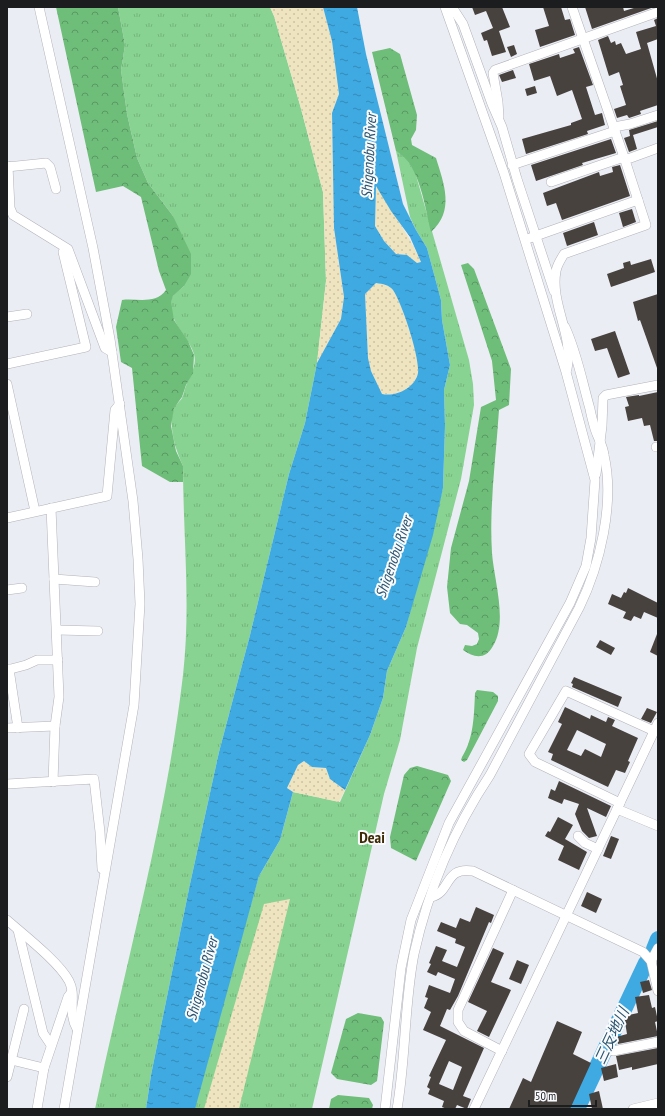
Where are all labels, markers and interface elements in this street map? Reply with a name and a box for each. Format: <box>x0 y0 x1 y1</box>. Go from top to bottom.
water label: Shigenobu River <box>357 111 380 199</box>
water label: Shigenobu River <box>371 512 417 600</box>
district label: Deai <box>359 827 385 847</box>
water label: Shigenobu River <box>181 934 222 1022</box>
water label: 三反地川 <box>590 1003 634 1067</box>
scale bar <box>529 1082 596 1108</box>
text: 50 m <box>535 1088 556 1103</box>

